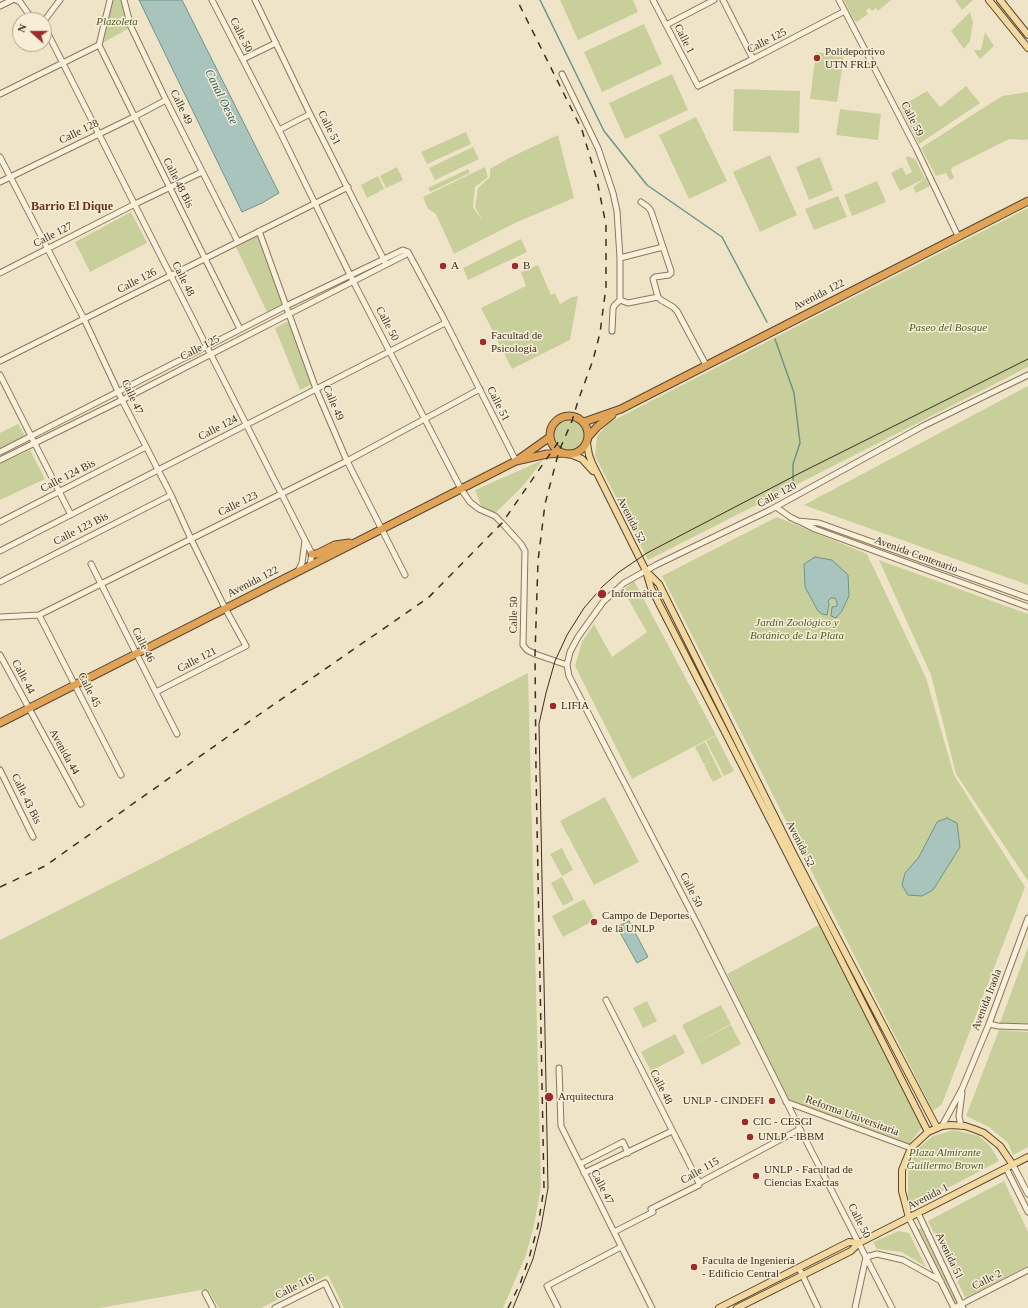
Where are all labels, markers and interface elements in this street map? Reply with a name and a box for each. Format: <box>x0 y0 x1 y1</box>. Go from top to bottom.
north arrow <box>12 12 52 52</box>
park label: Plazoleta <box>96 15 138 29</box>
street label: Calle 50 <box>227 16 255 54</box>
text: N <box>15 22 29 34</box>
street label: Calle 1 <box>671 22 697 56</box>
street label: Calle 125 <box>745 25 789 57</box>
place label: Polideportivo UTN FRLP <box>825 45 885 71</box>
marker: Polideportivo UTN FRLP <box>812 53 822 63</box>
water label: Canal Oeste <box>201 67 241 127</box>
street label: Calle 49 <box>167 87 195 127</box>
street label: Calle 59 <box>898 100 926 138</box>
street label: Calle 51 <box>315 109 343 147</box>
street label: Calle 128 <box>57 117 101 147</box>
street label: Calle 48 Bis <box>160 156 196 210</box>
district label: Barrio El Dique <box>31 200 113 214</box>
street label: Calle 127 <box>31 219 75 251</box>
place label: A <box>451 259 459 273</box>
place label: B <box>523 259 530 273</box>
street label: Calle 48 <box>169 260 197 298</box>
marker: A <box>438 261 448 271</box>
marker: B <box>510 261 520 271</box>
street label: Calle 126 <box>115 265 159 297</box>
street label: Avenida 122 <box>791 276 847 314</box>
street label: Calle 50 <box>372 305 402 343</box>
park label: Paseo del Bosque <box>909 321 987 335</box>
place label: Facultad de Psicología <box>491 329 542 355</box>
street label: Calle 125 <box>178 332 222 364</box>
marker: Facultad de Psicología <box>478 337 488 347</box>
street label: Calle 47 <box>118 377 146 417</box>
street label: Calle 49 <box>320 383 346 423</box>
street label: Calle 51 <box>484 385 512 423</box>
street label: Calle 124 <box>196 412 240 444</box>
street label: Calle 124 Bis <box>38 457 98 495</box>
street label: Calle 120 <box>755 479 799 511</box>
street label: Calle 123 <box>216 489 260 519</box>
street label: Avenida 52 <box>614 495 648 545</box>
street label: Calle 123 Bis <box>51 510 111 548</box>
street label: Avenida Centenario <box>873 534 959 576</box>
street label: Avenida 122 <box>225 563 281 601</box>
place label: Informática <box>611 587 662 601</box>
marker: Informática <box>596 588 608 600</box>
street label: Calle 50 <box>507 596 521 634</box>
park label: Jardín Zoológico y Botánico de La Plata <box>750 616 844 642</box>
street label: Calle 46 <box>129 626 157 664</box>
street label: Calle 121 <box>175 644 219 676</box>
street label: Calle 44 <box>8 658 38 696</box>
street label: Calle 45 <box>75 671 103 709</box>
place label: LIFIA <box>561 699 589 713</box>
marker: LIFIA <box>548 701 558 711</box>
street label: Avenida 44 <box>46 727 82 777</box>
street label: Calle 43 Bis <box>8 772 44 826</box>
street label: Avenida 52 <box>783 819 817 869</box>
street label: Calle 50 <box>677 871 705 909</box>
place label: Campo de Deportes de la UNLP <box>602 909 689 935</box>
marker: Campo de Deportes de la UNLP <box>589 917 599 927</box>
street label: Avenida Iraola <box>969 967 1005 1033</box>
street label: Calle 48 <box>647 1068 675 1106</box>
place label: Arquitectura <box>558 1090 614 1104</box>
marker: Arquitectura <box>543 1091 555 1103</box>
street label: Reforma Universitaria <box>803 1093 901 1139</box>
place label: UNLP - CINDEFI <box>683 1094 764 1108</box>
marker: UNLP - CINDEFI <box>767 1096 777 1106</box>
place label: CIC - CESGI <box>753 1115 812 1129</box>
marker: CIC - CESGI <box>740 1117 750 1127</box>
place label: UNLP - IBBM <box>758 1130 824 1144</box>
marker: UNLP - IBBM <box>745 1132 755 1142</box>
park label: Plaza Almirante Guillermo Brown <box>907 1146 983 1172</box>
street label: Calle 115 <box>678 1155 722 1187</box>
place label: UNLP - Facultad de Ciencias Exactas <box>764 1163 853 1189</box>
street label: Calle 47 <box>588 1168 616 1206</box>
marker: UNLP - Facultad de Ciencias Exactas <box>751 1171 761 1181</box>
street label: Avenida 1 <box>905 1181 951 1213</box>
street label: Calle 50 <box>845 1202 873 1240</box>
street label: Avenida 51 <box>932 1231 966 1281</box>
place label: Faculta de Ingeniería - Edificio Central <box>702 1254 795 1280</box>
marker: Faculta de Ingeniería - Edificio Central <box>689 1262 699 1272</box>
street label: Calle 2 <box>970 1267 1004 1293</box>
street label: Calle 116 <box>273 1272 317 1302</box>

